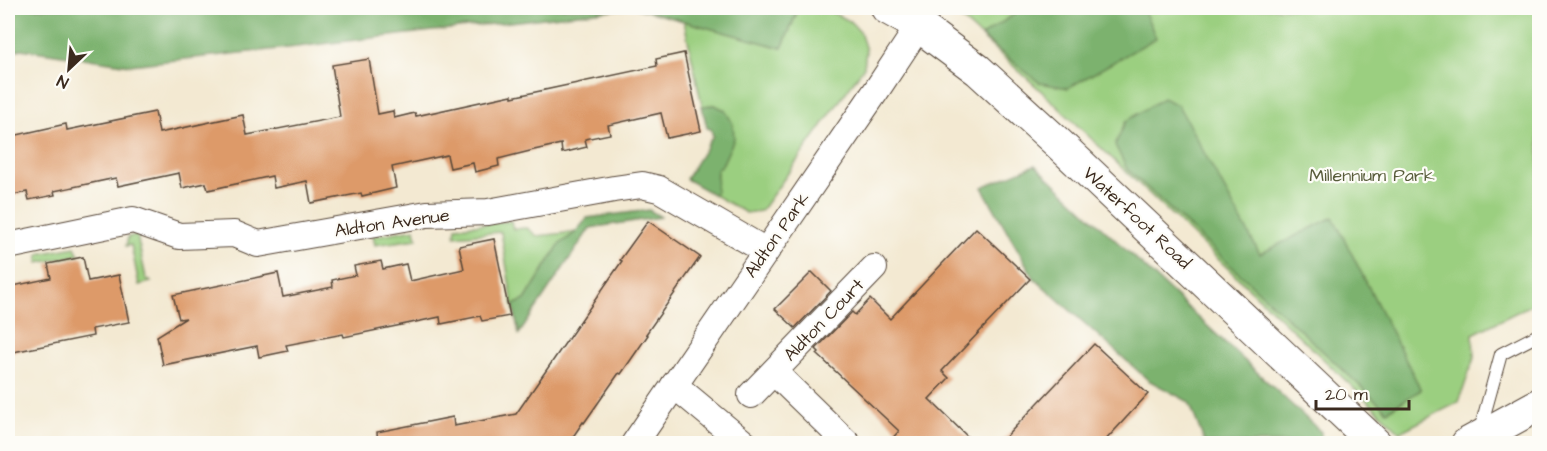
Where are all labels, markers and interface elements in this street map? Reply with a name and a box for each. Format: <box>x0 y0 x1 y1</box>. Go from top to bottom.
north arrow <box>39 39 99 99</box>
text: N <box>54 69 72 94</box>
street label: Waterfoot Road <box>1077 161 1197 275</box>
park label: Millennium Park <box>1309 163 1435 188</box>
street label: Aldton Park <box>738 187 816 283</box>
street label: Aldton Avenue <box>333 203 451 243</box>
street label: Aldton Court <box>778 273 870 367</box>
scale bar <box>1316 373 1409 411</box>
text: 20 m <box>1325 382 1368 407</box>

